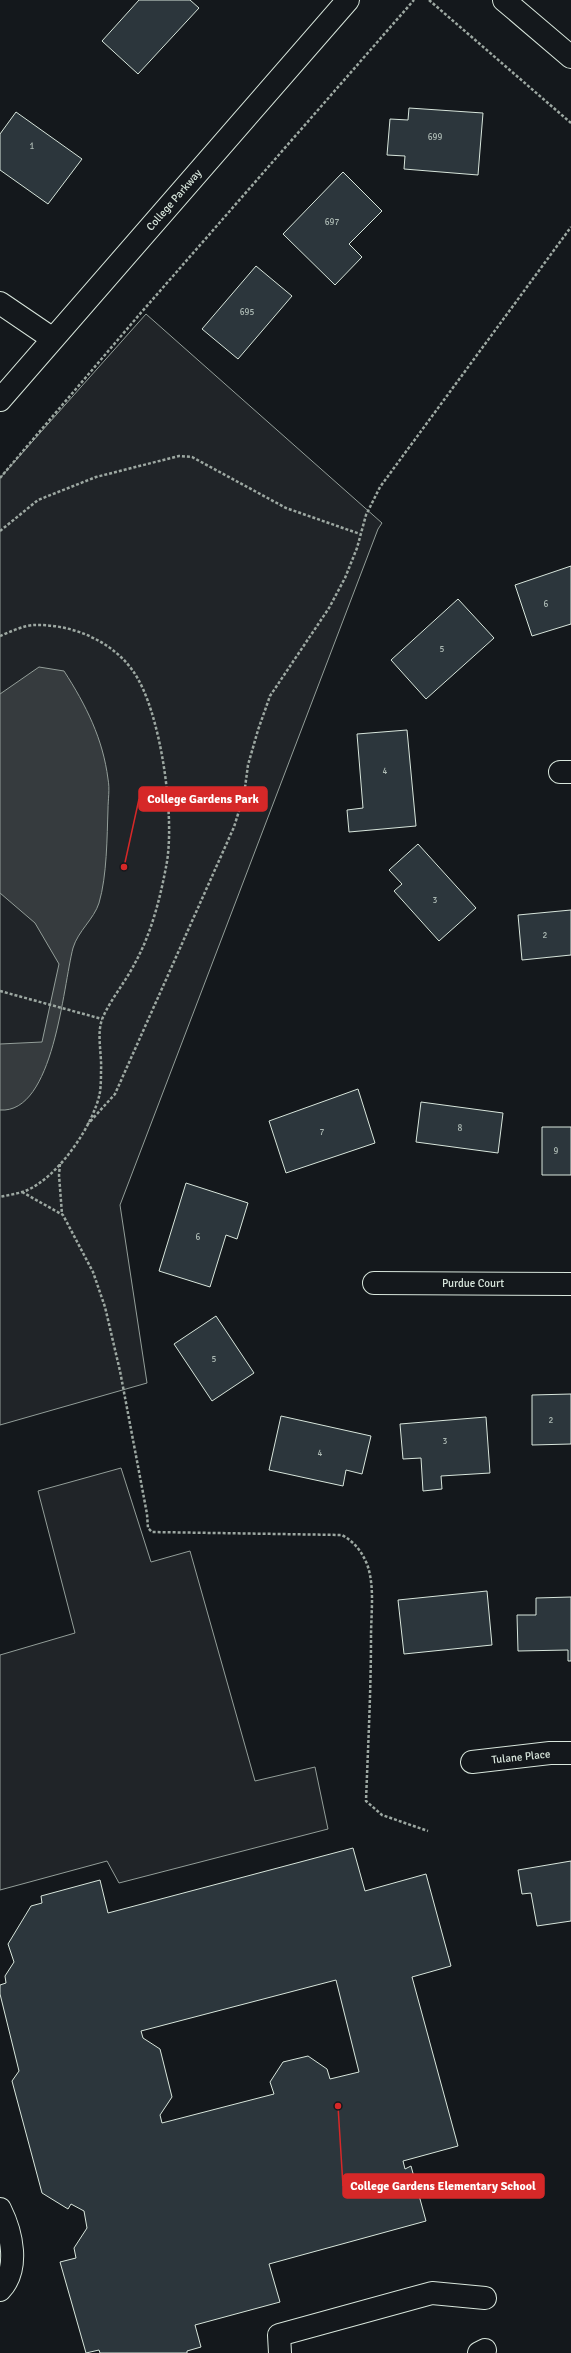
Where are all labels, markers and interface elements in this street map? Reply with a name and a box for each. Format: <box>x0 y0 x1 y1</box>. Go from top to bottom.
house number: 699 <box>428 132 442 143</box>
house number: 1 <box>30 141 35 152</box>
street label: College Parkway <box>144 166 205 233</box>
house number: 697 <box>325 217 339 228</box>
house number: 695 <box>240 307 254 318</box>
house number: 6 <box>544 599 549 610</box>
house number: 5 <box>440 644 445 655</box>
house number: 4 <box>383 766 388 777</box>
callout: College Gardens Park <box>139 787 267 811</box>
text: College Gardens Park <box>147 792 259 807</box>
house number: 3 <box>433 895 438 906</box>
house number: 2 <box>543 930 548 941</box>
house number: 8 <box>458 1123 463 1134</box>
house number: 7 <box>320 1127 325 1138</box>
house number: 9 <box>554 1146 559 1157</box>
house number: 6 <box>196 1232 201 1243</box>
street label: Purdue Court <box>442 1277 504 1290</box>
house number: 5 <box>212 1354 217 1365</box>
house number: 2 <box>549 1415 554 1426</box>
house number: 3 <box>443 1436 448 1447</box>
house number: 4 <box>318 1448 323 1459</box>
street label: Tulane Place <box>491 1747 551 1767</box>
callout: College Gardens Elementary School <box>343 2174 544 2198</box>
text: College Gardens Elementary School <box>350 2179 536 2194</box>

